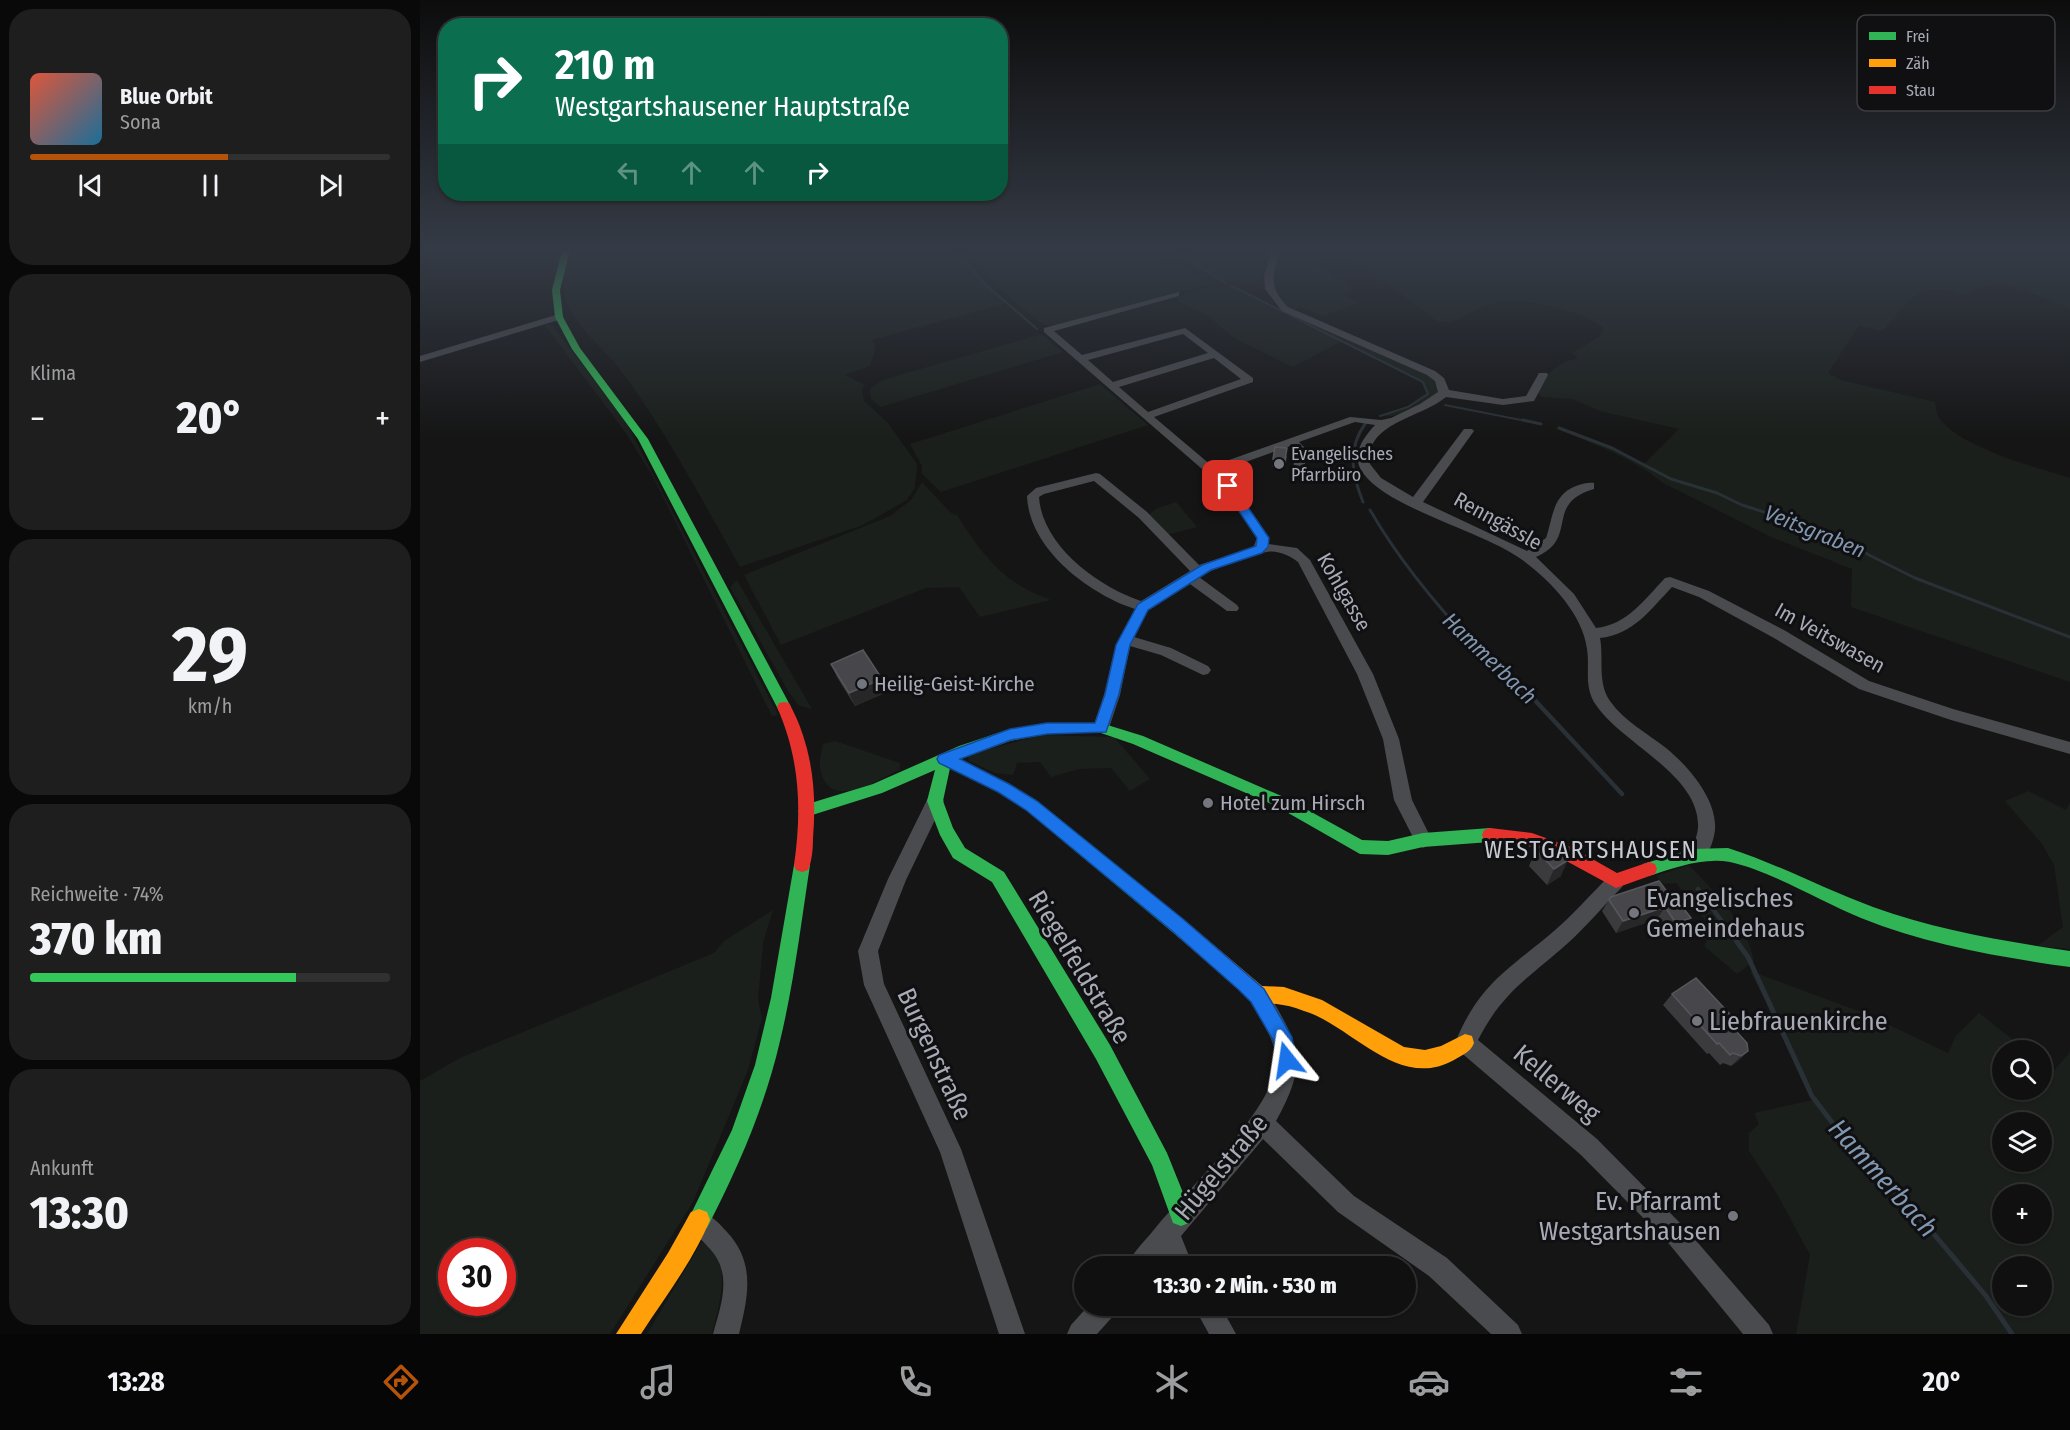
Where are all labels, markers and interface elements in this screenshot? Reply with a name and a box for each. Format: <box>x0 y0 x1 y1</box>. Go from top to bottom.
legend <box>1857 15 2055 111</box>
text: Frei <box>1906 27 1930 46</box>
text: 210 m <box>555 40 655 90</box>
icon: right <box>456 42 534 120</box>
text: Zäh <box>1906 54 1930 73</box>
text: Stau <box>1906 81 1935 100</box>
text: Blue Orbit <box>120 83 213 110</box>
text: Westgartshausener Hauptstraße <box>555 91 910 123</box>
text: Sona <box>120 110 161 134</box>
icon: left <box>612 156 645 189</box>
icon: ahead <box>675 156 708 189</box>
icon: ahead <box>738 156 771 189</box>
icon: right <box>801 156 834 189</box>
icon: previous <box>74 169 107 202</box>
icon: pause <box>194 169 227 202</box>
icon: next <box>314 169 347 202</box>
text: Klima <box>30 361 76 385</box>
text: 20° <box>176 391 243 445</box>
text: − <box>30 399 45 439</box>
text: + <box>375 399 390 439</box>
place label: Evangelisches Pfarrbüro <box>1291 443 1393 486</box>
marker: Evangelisches Pfarrbüro <box>1272 457 1286 471</box>
pin <box>1202 460 1253 511</box>
icon: arrive <box>1211 469 1244 502</box>
street label: Renngässle <box>1449 486 1547 556</box>
water label: Veitsgraben <box>1760 499 1869 564</box>
street label: Kohlgasse <box>1311 548 1377 636</box>
street label: Im Veitswasen <box>1770 597 1890 679</box>
water label: Hammerbach <box>1437 607 1542 710</box>
text: 29 <box>172 608 248 702</box>
place label: Heilig-Geist-Kirche <box>874 671 1035 697</box>
marker: Heilig-Geist-Kirche <box>855 677 869 691</box>
text: km/h <box>188 694 232 718</box>
place label: Hotel zum Hirsch <box>1220 790 1365 816</box>
marker: Hotel zum Hirsch <box>1201 796 1215 810</box>
district label: WESTGARTSHAUSEN <box>1484 836 1698 864</box>
text: Reichweite · 74% <box>30 882 164 906</box>
place label: Evangelisches Gemeindehaus <box>1646 883 1805 944</box>
street label: Riegelfeldstraße <box>1022 885 1138 1050</box>
marker: Evangelisches Gemeindehaus <box>1627 906 1641 920</box>
text: 370 km <box>30 912 162 966</box>
street label: Burgenstraße <box>890 983 979 1125</box>
place label: Liebfrauenkirche <box>1709 1006 1888 1037</box>
marker: Liebfrauenkirche <box>1690 1014 1704 1028</box>
position arrow <box>1255 1028 1319 1092</box>
street label: Kellerweg <box>1507 1038 1607 1129</box>
map controls <box>1992 1040 2052 1316</box>
button: search <box>1992 1040 2052 1100</box>
street label: Hügelstraße <box>1168 1108 1274 1226</box>
water label: Hammerbach <box>1822 1112 1944 1244</box>
button: layers <box>1992 1112 2052 1172</box>
text: Ankunft <box>30 1156 94 1180</box>
button: + <box>1992 1184 2052 1244</box>
text: 13:30 <box>30 1186 129 1240</box>
place label: Ev. Pfarramt Westgartshausen <box>1539 1186 1721 1247</box>
marker: Ev. Pfarramt Westgartshausen <box>1726 1209 1740 1223</box>
speed limit sign: 30 <box>438 1238 516 1316</box>
button: − <box>1992 1256 2052 1316</box>
text: 13:30 · 2 Min. · 530 m <box>1153 1272 1337 1299</box>
icon: directions <box>380 1361 422 1403</box>
icon: music <box>637 1361 679 1403</box>
icon: phone <box>894 1361 936 1403</box>
icon: climate <box>1151 1361 1193 1403</box>
icon: car <box>1408 1361 1450 1403</box>
icon: filters <box>1665 1361 1707 1403</box>
text: 13:28 <box>108 1366 165 1398</box>
text: 20° <box>1922 1366 1962 1398</box>

